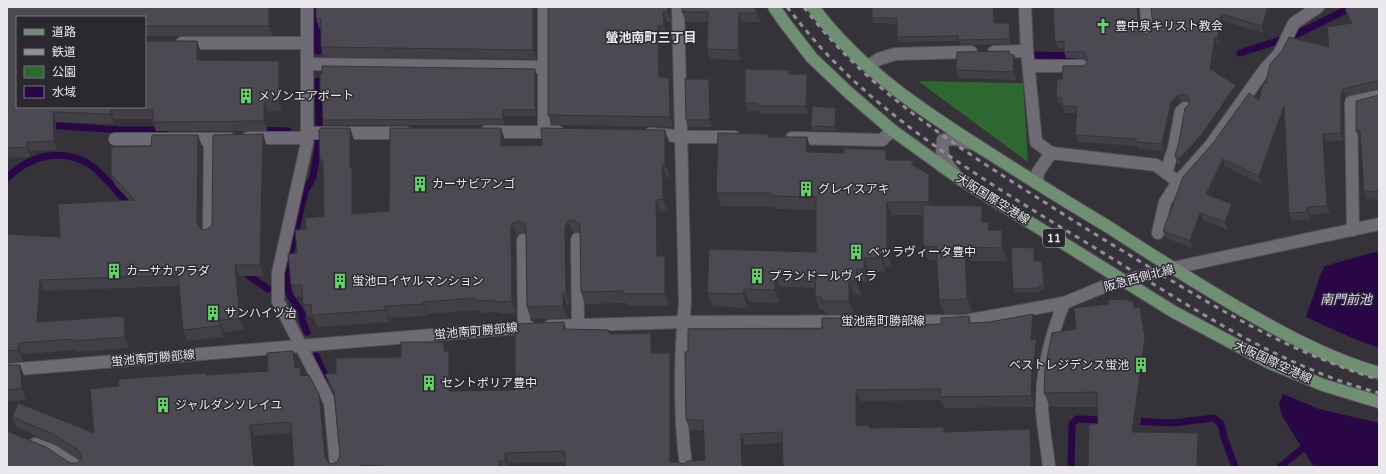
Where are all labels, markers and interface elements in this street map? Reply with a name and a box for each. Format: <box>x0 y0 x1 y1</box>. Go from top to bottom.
legend <box>16 16 146 108</box>
church icon: 豊中泉キリスト教会 <box>1094 17 1112 35</box>
place label: 豊中泉キリスト教会 <box>1115 19 1223 33</box>
text: 道路 <box>52 25 76 39</box>
district label: 螢池南町三丁目 <box>605 30 697 46</box>
text: 鉄道 <box>52 45 76 59</box>
text: 公園 <box>52 65 76 79</box>
text: 水域 <box>52 85 76 99</box>
building icon: メゾンエアポート <box>237 87 255 105</box>
place label: メゾンエアポート <box>258 89 354 103</box>
street label: 大阪国際空港線 <box>954 171 1032 227</box>
building icon: カーサビアンゴ <box>411 175 429 193</box>
place label: カーサビアンゴ <box>432 177 515 191</box>
building icon: グレイスアキ <box>797 180 815 198</box>
place label: グレイスアキ <box>818 182 890 196</box>
road number: 11 <box>1043 229 1065 247</box>
building icon: ベッラヴィータ豊中 <box>847 243 865 261</box>
place label: ベッラヴィータ豊中 <box>868 245 976 259</box>
building icon: カーサカワラダ <box>105 262 123 280</box>
street label: 阪急西側北線 <box>1102 262 1176 294</box>
place label: カーサカワラダ <box>126 264 210 278</box>
building icon: プランドールヴィラ <box>748 267 766 285</box>
place label: プランドールヴィラ <box>769 269 877 283</box>
building icon: 蛍池ロイヤルマンション <box>331 272 349 290</box>
place label: 蛍池ロイヤルマンション <box>352 274 484 288</box>
water label: 南門前池 <box>1320 292 1374 308</box>
building icon: サンハイツ治 <box>204 304 222 322</box>
place label: サンハイツ治 <box>225 306 297 320</box>
street label: 蛍池南町勝部線 <box>841 314 925 328</box>
street label: 蛍池南町勝部線 <box>434 320 518 342</box>
street label: 大阪国際空港線 <box>1232 338 1314 386</box>
street label: 蛍池南町勝部線 <box>111 347 195 369</box>
building icon: ベストレジデンス蛍池 <box>1132 356 1150 374</box>
place label: ベストレジデンス蛍池 <box>1009 358 1129 372</box>
building icon: セントポリア豊中 <box>420 374 438 392</box>
place label: セントポリア豊中 <box>441 376 537 390</box>
building icon: ジャルダンソレイユ <box>154 396 172 414</box>
place label: ジャルダンソレイユ <box>175 398 282 412</box>

